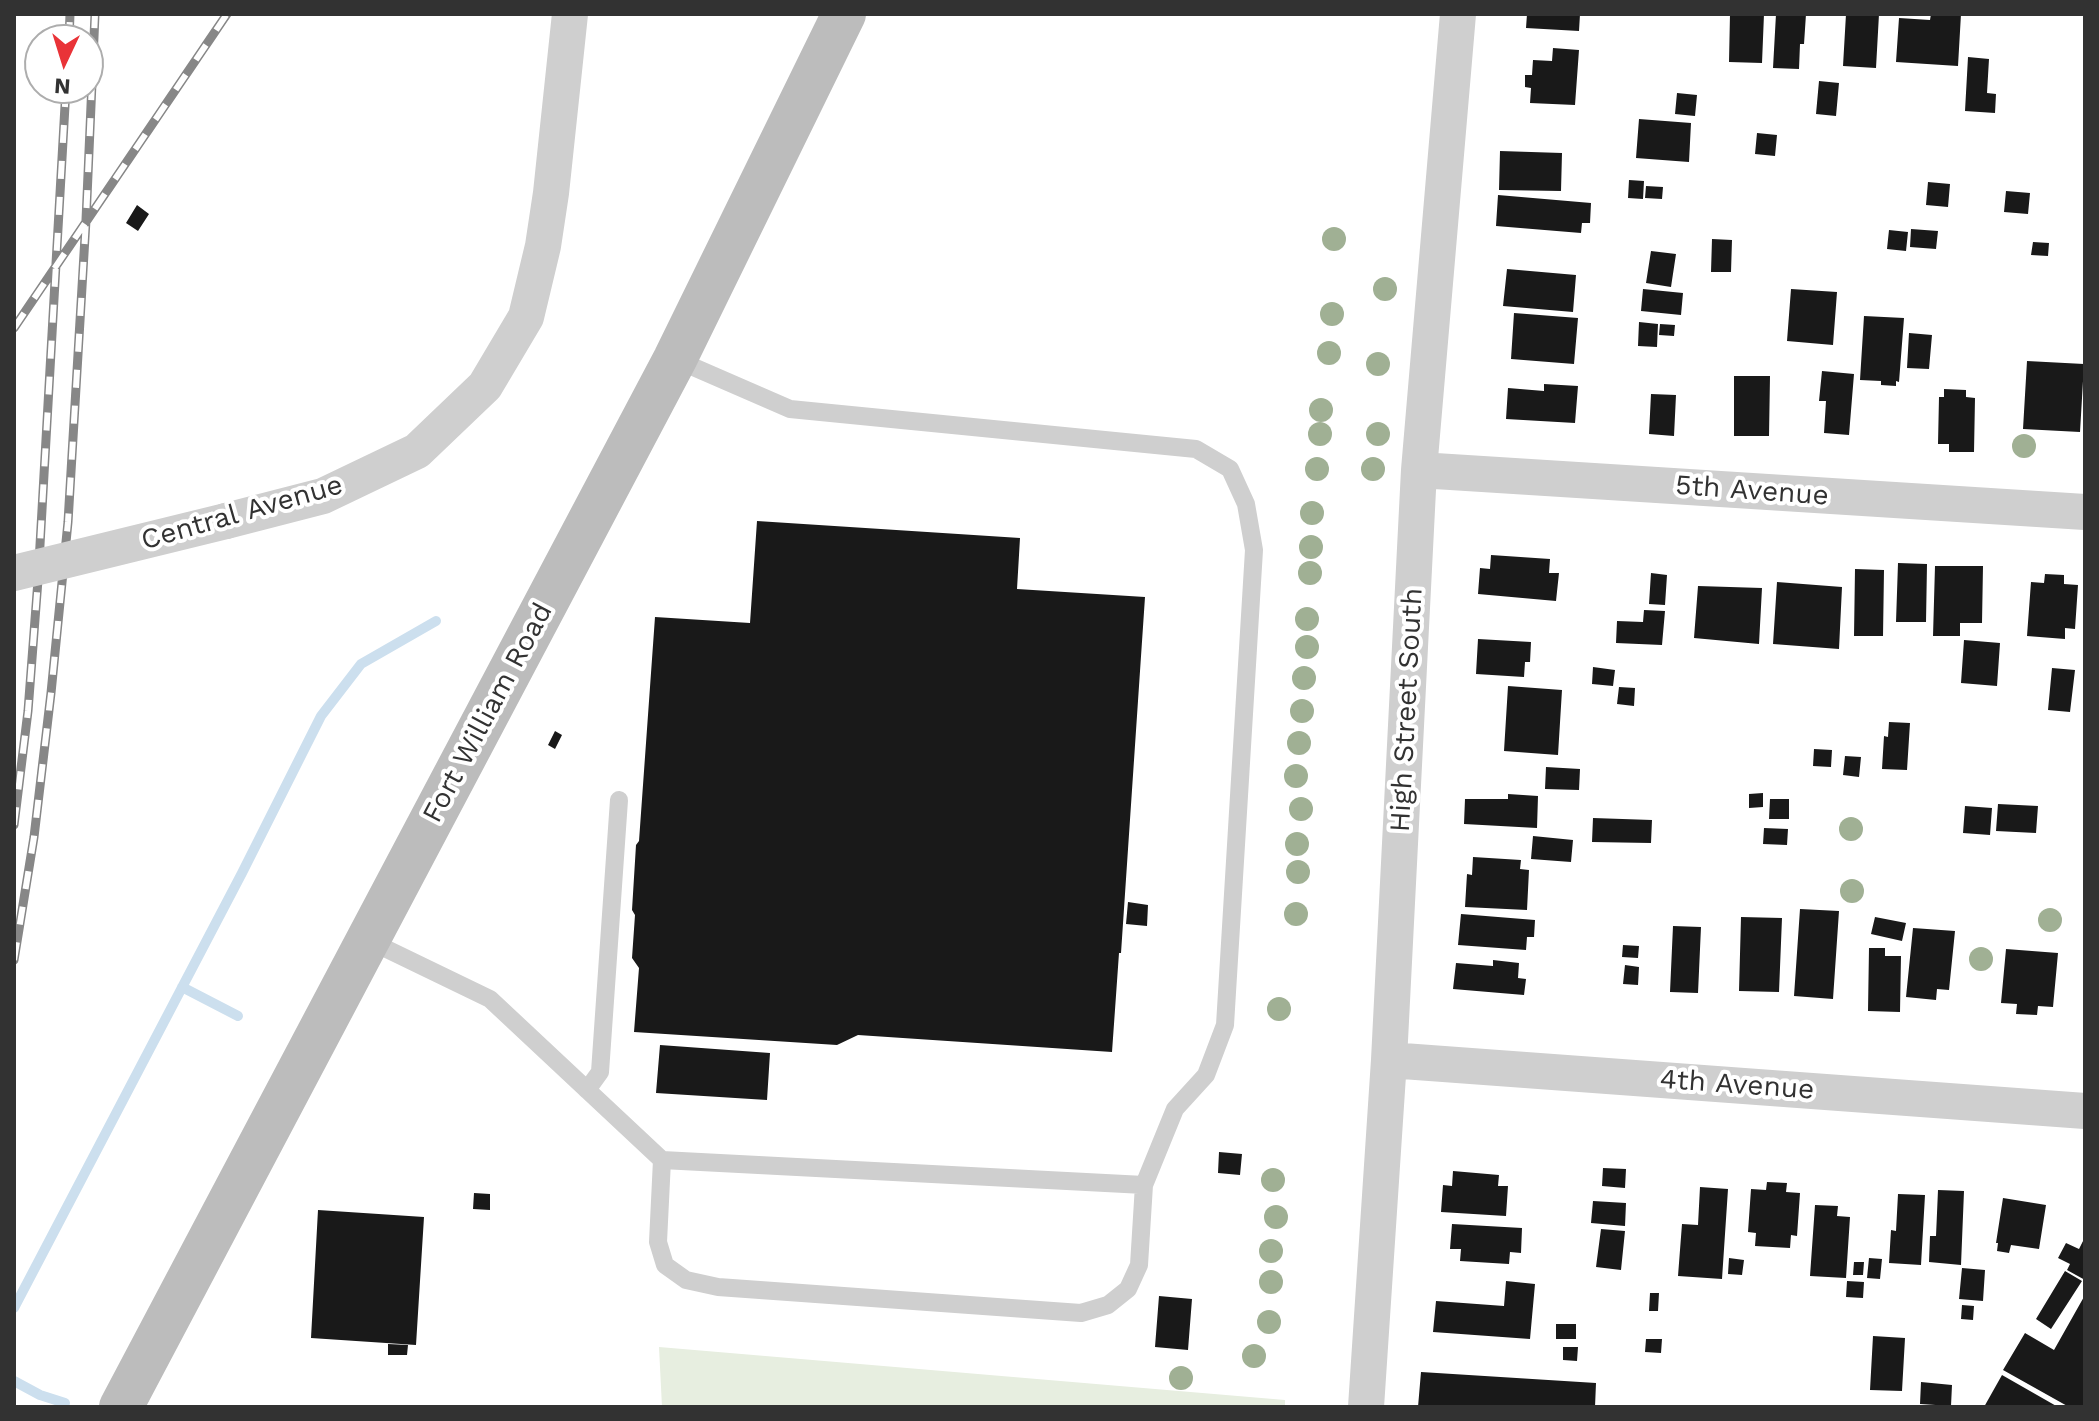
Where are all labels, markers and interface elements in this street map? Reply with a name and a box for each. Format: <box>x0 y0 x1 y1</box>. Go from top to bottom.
north arrow <box>24 24 104 104</box>
text: N <box>53 73 71 99</box>
street label: Central Avenue <box>137 468 347 558</box>
street label: 5th Avenue <box>1674 469 1830 513</box>
street label: High Street South <box>1384 587 1430 833</box>
street label: Fort William Road <box>416 598 560 828</box>
street label: 4th Avenue <box>1659 1063 1815 1107</box>

